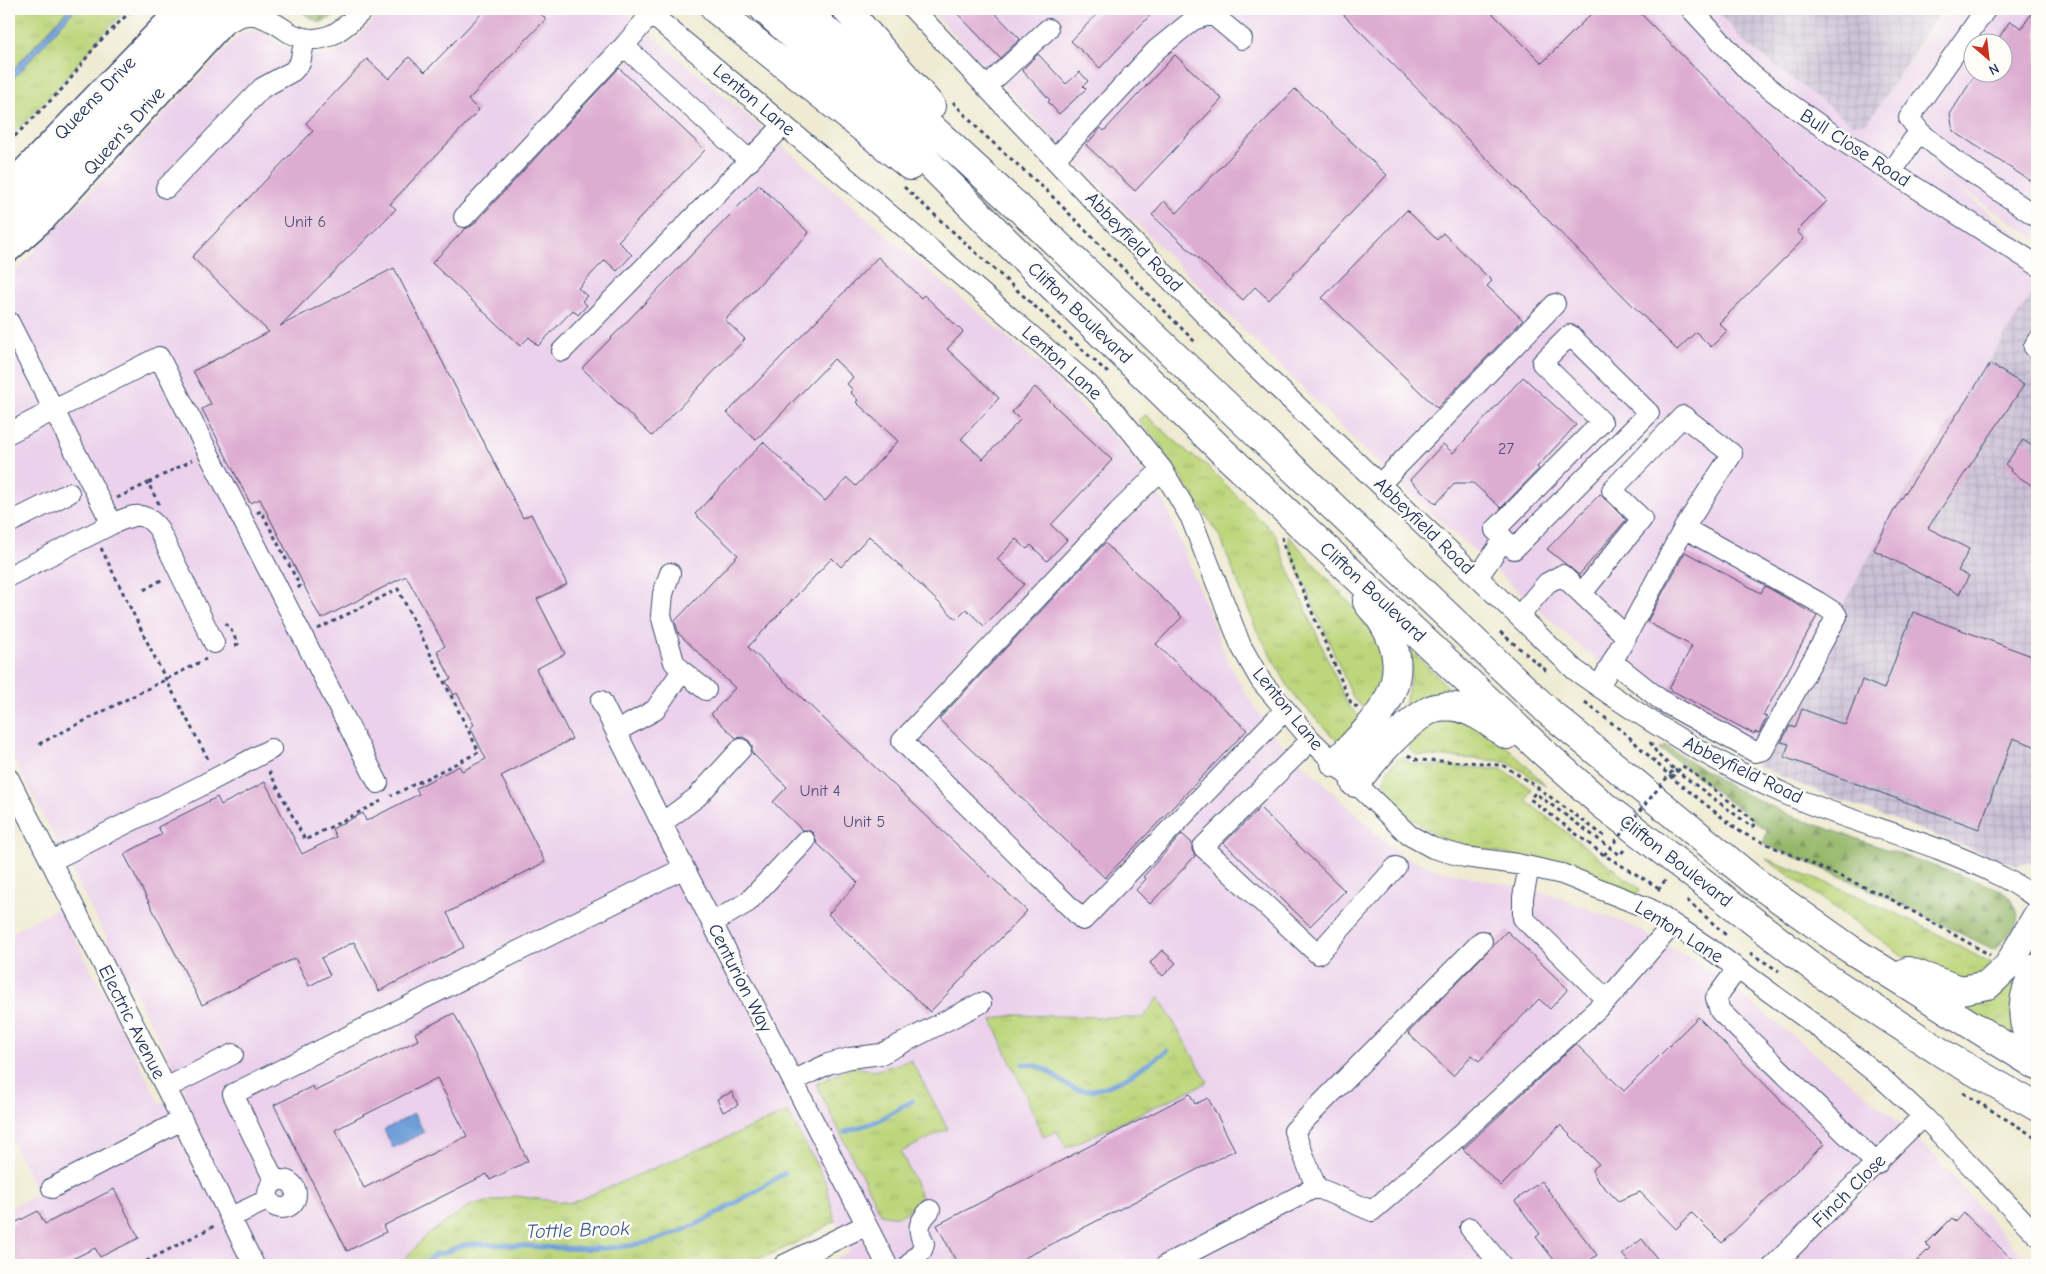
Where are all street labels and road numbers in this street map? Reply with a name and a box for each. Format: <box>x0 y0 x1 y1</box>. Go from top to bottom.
street label: Queens Drive <box>50 52 140 144</box>
street label: Lenton Lane <box>709 59 799 141</box>
street label: Queen's Drive <box>78 82 170 180</box>
street label: Bull Close Road <box>1796 104 1914 192</box>
street label: Abbeyfield Road <box>1081 188 1187 296</box>
street label: Clifton Boulevard <box>1023 258 1137 368</box>
street label: Lenton Lane <box>1017 321 1107 405</box>
street label: Abbeyfield Road <box>1370 473 1478 579</box>
street label: Clifton Boulevard <box>1315 537 1431 647</box>
street label: Lenton Lane <box>1248 663 1328 755</box>
street label: Abbeyfield Road <box>1680 732 1806 808</box>
street label: Clifton Boulevard <box>1615 810 1737 912</box>
street label: Lenton Lane <box>1631 896 1727 968</box>
street label: Centurion Way <box>703 920 777 1036</box>
street label: Electric Avenue <box>94 961 170 1083</box>
street label: Finch Close <box>1808 1150 1890 1232</box>

